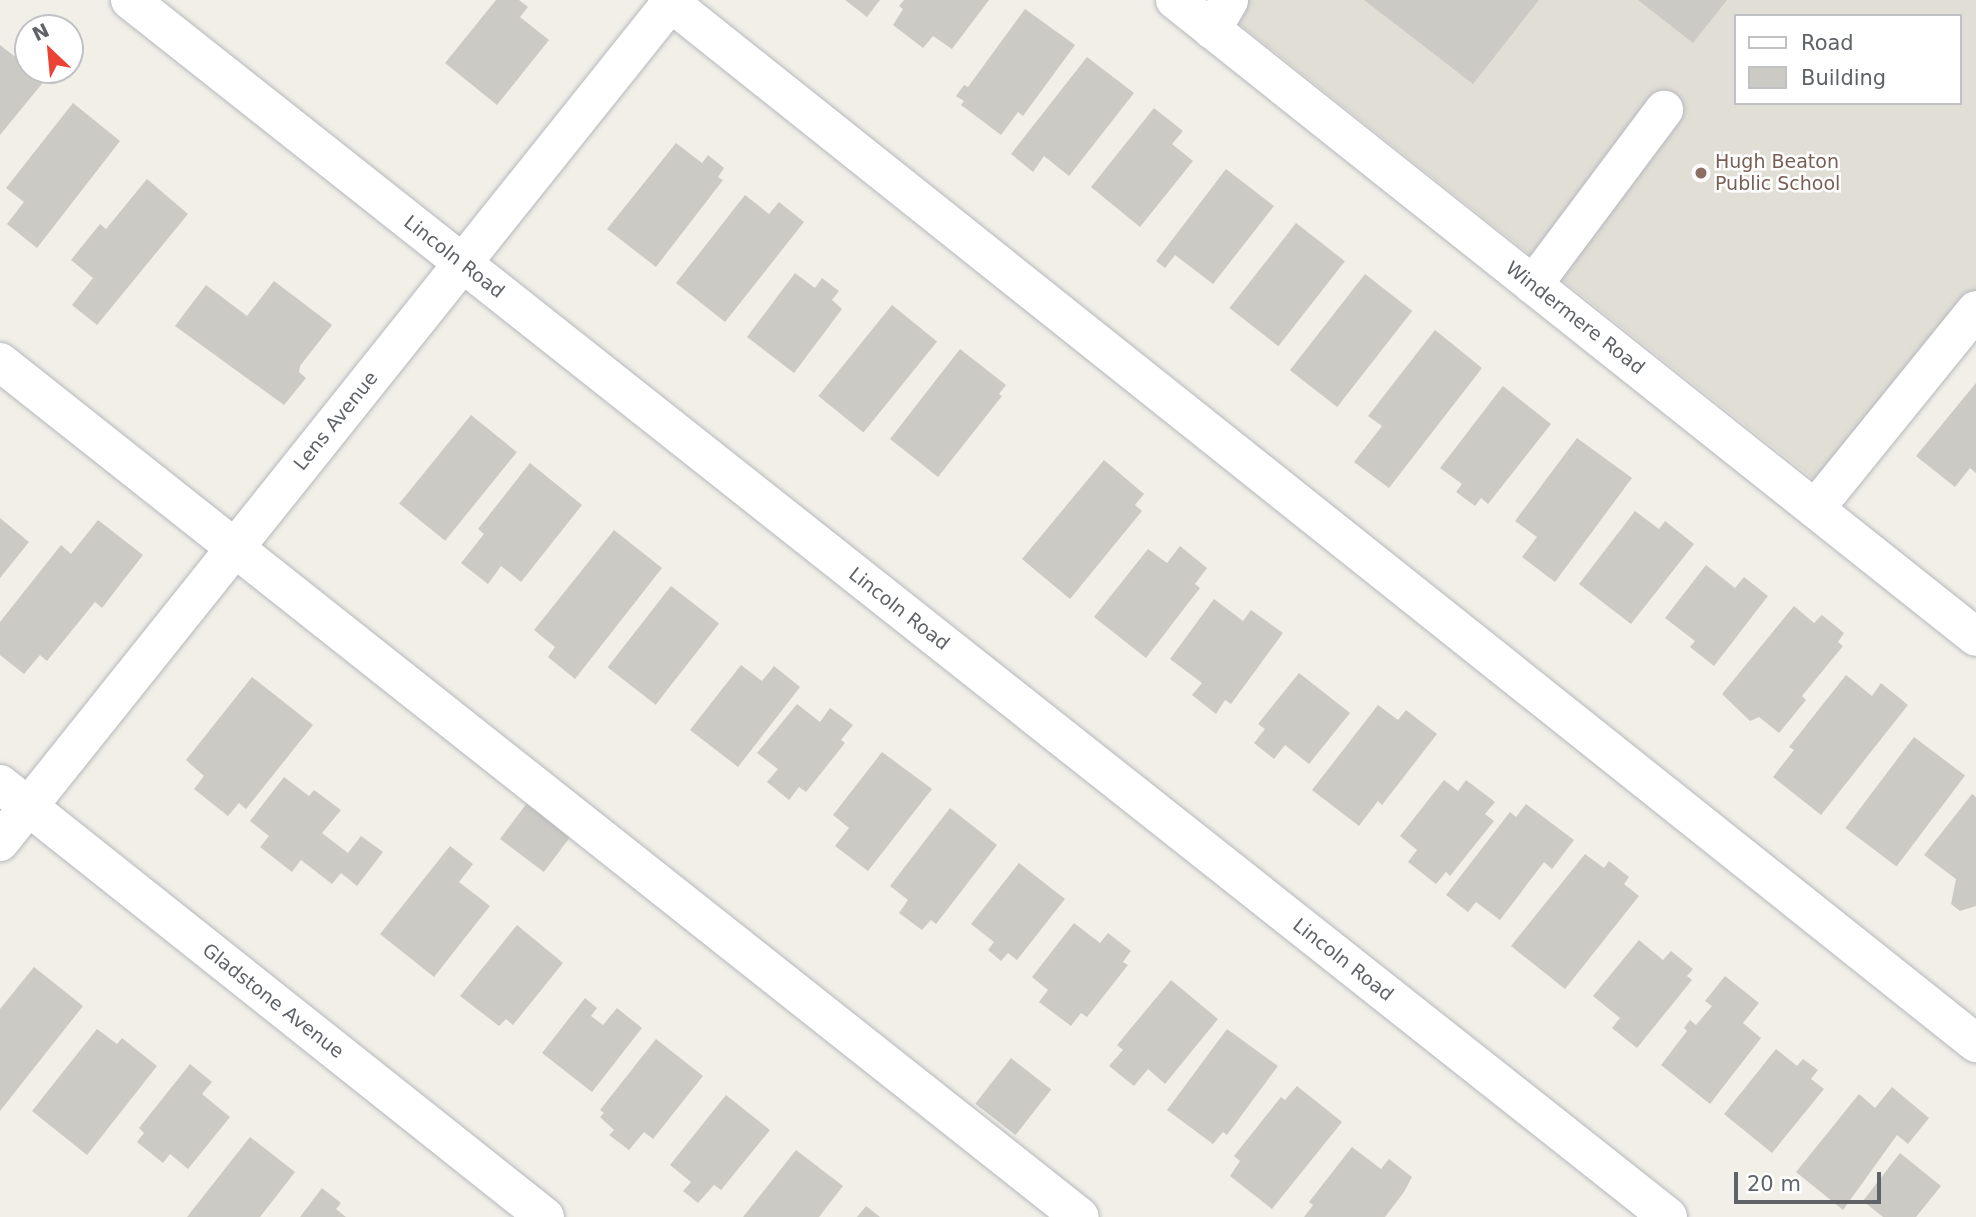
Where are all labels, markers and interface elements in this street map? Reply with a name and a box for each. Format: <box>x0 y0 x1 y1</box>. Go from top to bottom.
north arrow <box>14 14 84 84</box>
legend <box>1734 14 1962 105</box>
text: N <box>29 19 53 45</box>
text: Road <box>1801 31 1854 55</box>
text: Building <box>1801 66 1886 90</box>
place label: Hugh Beaton Public School <box>1715 151 1840 195</box>
marker: Hugh Beaton Public School <box>1693 165 1709 181</box>
street label: Lincoln Road <box>399 211 509 303</box>
street label: Windermere Road <box>1501 257 1649 379</box>
street label: Lens Avenue <box>289 367 383 475</box>
street label: Lincoln Road <box>844 563 954 655</box>
street label: Lincoln Road <box>1288 914 1398 1006</box>
street label: Gladstone Avenue <box>198 939 348 1063</box>
scale bar <box>1738 1158 1885 1202</box>
text: 20 m <box>1747 1172 1801 1196</box>

